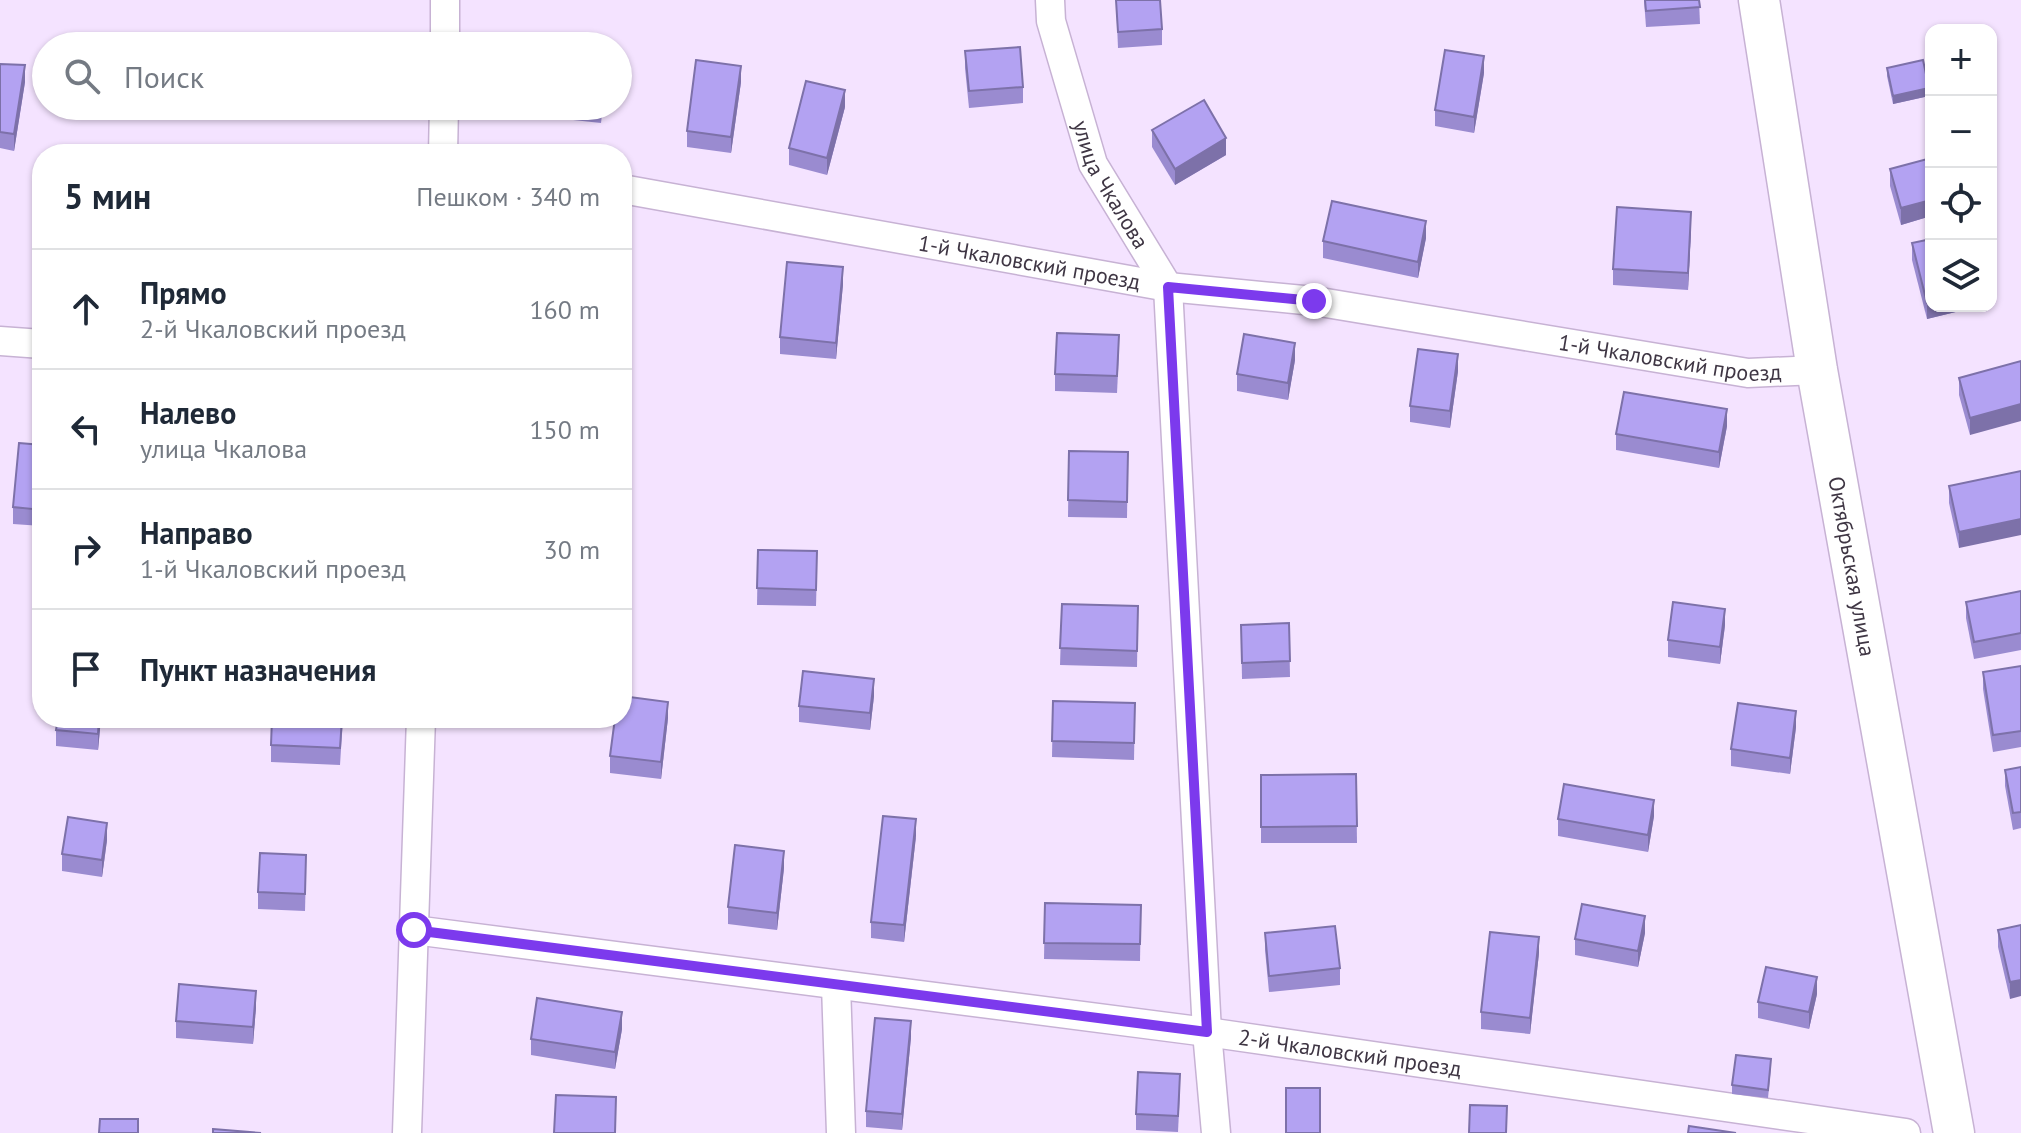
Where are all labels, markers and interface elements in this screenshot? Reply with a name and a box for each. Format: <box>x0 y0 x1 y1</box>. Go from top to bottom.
map controls <box>1925 24 1997 312</box>
button: + <box>1925 24 1997 96</box>
search box <box>32 32 632 120</box>
icon: search <box>60 54 104 98</box>
text: Поиск <box>124 57 204 96</box>
button: − <box>1925 96 1997 168</box>
street label: улица Чкалова <box>1067 117 1155 254</box>
button: locate <box>1925 168 1997 240</box>
text: 5 мин <box>64 174 151 218</box>
text: Пешком · 340 m <box>416 180 600 213</box>
street label: 1-й Чкаловский проезд <box>916 228 1143 296</box>
button: layers <box>1925 240 1997 312</box>
text: Прямо <box>140 273 227 312</box>
route end <box>1296 283 1332 319</box>
icon: ahead <box>64 287 108 331</box>
text: 160 m <box>529 293 600 326</box>
text: 2-й Чкаловский проезд <box>140 312 406 345</box>
street label: 1-й Чкаловский проезд <box>1556 328 1782 387</box>
text: Налево <box>140 393 236 432</box>
icon: left <box>64 407 108 451</box>
text: 150 m <box>529 413 600 446</box>
text: улица Чкалова <box>140 432 307 465</box>
street label: Октябрьская улица <box>1822 474 1882 658</box>
text: Направо <box>140 513 253 552</box>
icon: right <box>64 527 108 571</box>
text: 30 m <box>544 533 600 566</box>
text: 1-й Чкаловский проезд <box>140 552 406 585</box>
icon: arrive <box>64 647 108 691</box>
text: Пункт назначения <box>140 650 376 689</box>
route start <box>396 912 432 948</box>
street label: 2-й Чкаловский проезд <box>1237 1023 1463 1083</box>

